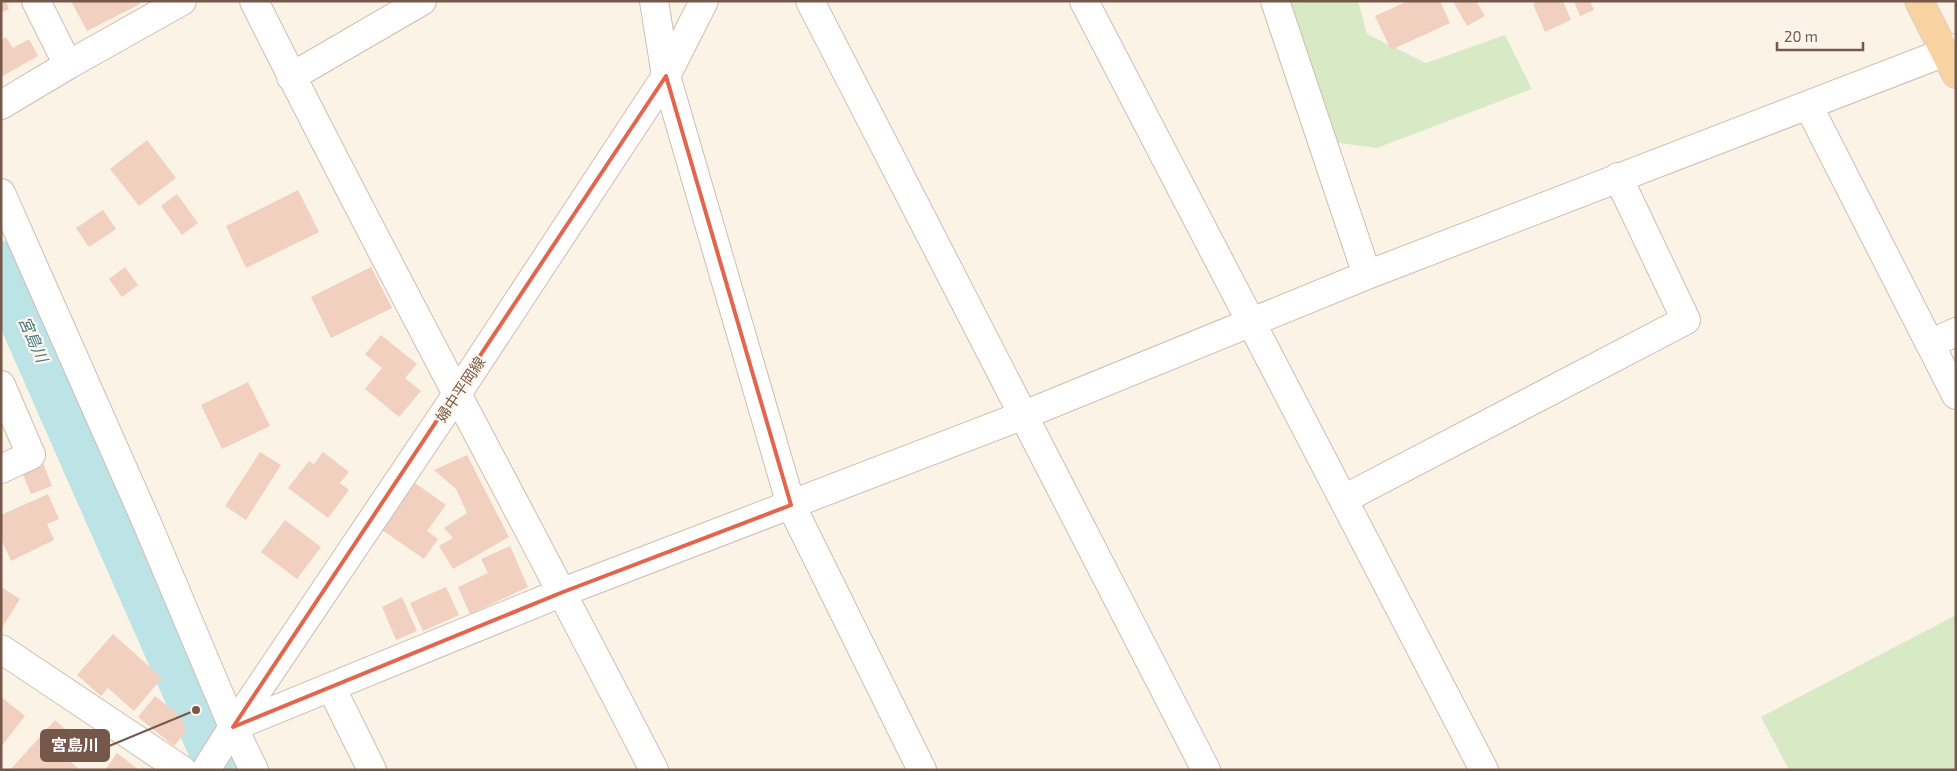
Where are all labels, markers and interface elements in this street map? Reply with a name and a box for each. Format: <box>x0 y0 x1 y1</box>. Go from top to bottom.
scale bar <box>1777 20 1863 52</box>
text: 20 m <box>1784 27 1818 45</box>
water label: 宮島川 <box>16 313 53 367</box>
street label: 婦中平岡線 <box>432 353 488 425</box>
callout: 宮島川 <box>41 730 109 761</box>
text: 宮島川 <box>51 735 99 754</box>

